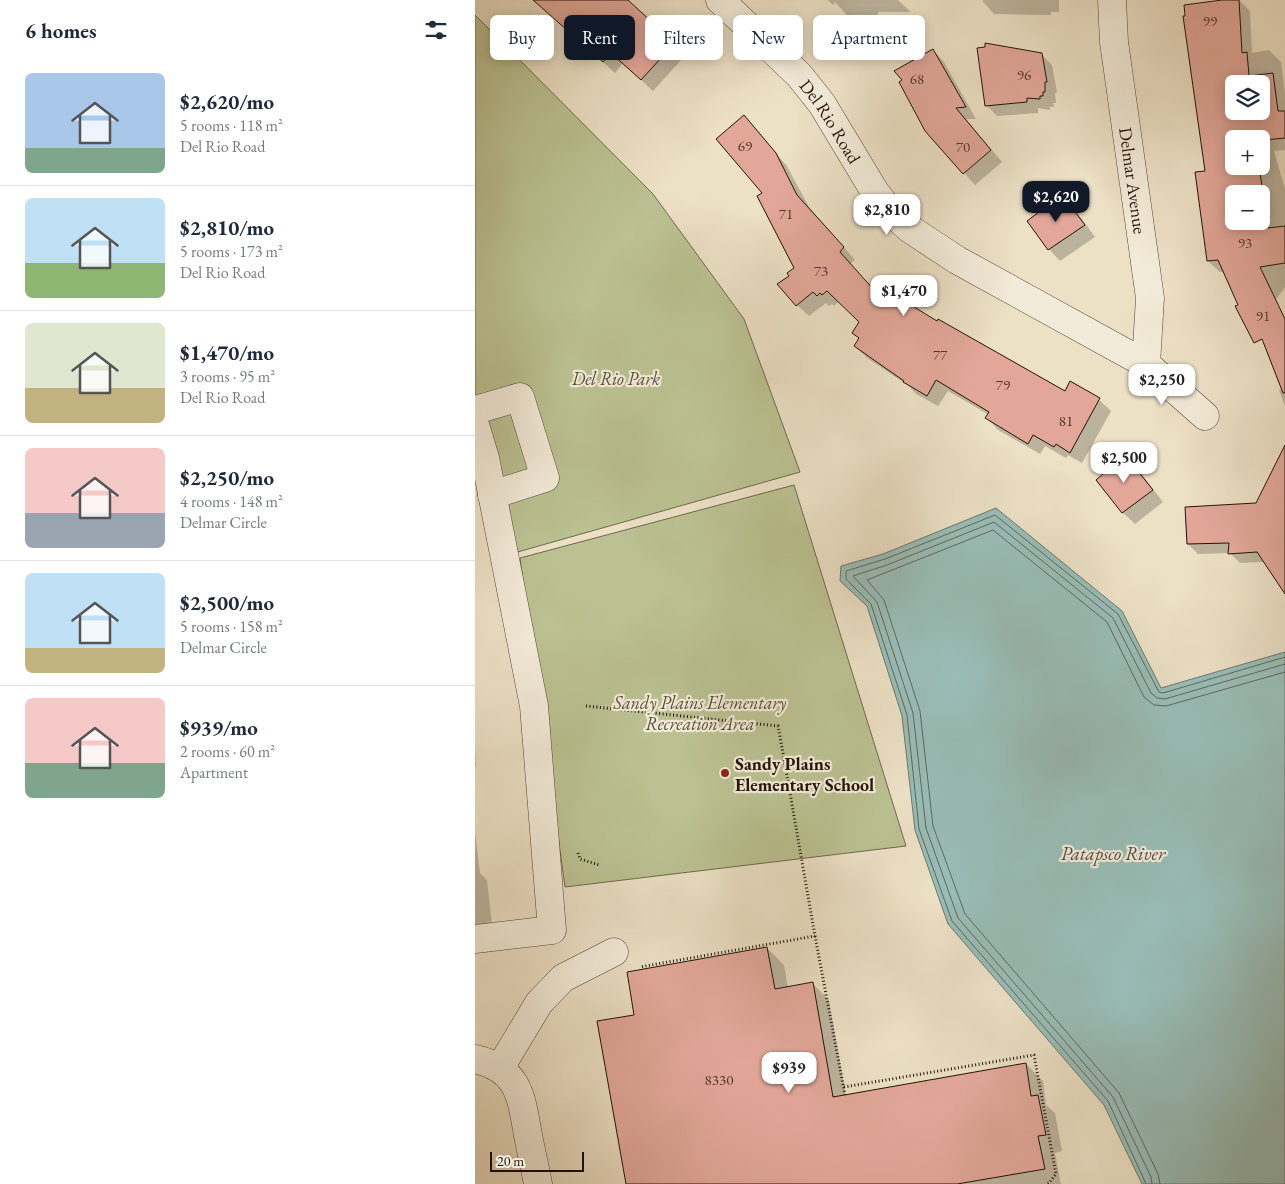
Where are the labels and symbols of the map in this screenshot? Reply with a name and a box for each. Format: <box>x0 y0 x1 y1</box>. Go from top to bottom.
house number: 99 <box>1203 11 1217 30</box>
house number: 96 <box>1017 65 1031 84</box>
house number: 68 <box>910 69 924 88</box>
street label: Del Rio Road <box>795 74 867 168</box>
street label: Delmar Avenue <box>1115 126 1152 235</box>
house number: 69 <box>738 136 752 155</box>
house number: 70 <box>956 137 970 156</box>
pin: $2,620 <box>1015 180 1097 223</box>
pin: $2,810 <box>846 194 928 236</box>
house number: 71 <box>779 204 793 223</box>
house number: 93 <box>1238 233 1252 252</box>
house number: 73 <box>814 261 828 280</box>
pin: $1,470 <box>863 274 945 317</box>
house number: 91 <box>1256 306 1270 325</box>
house number: 77 <box>933 345 948 364</box>
pin: $2,250 <box>1121 364 1203 406</box>
park label: Del Rio Park <box>571 367 660 390</box>
house number: 79 <box>996 375 1010 394</box>
house number: 81 <box>1059 411 1073 430</box>
pin: $2,500 <box>1083 442 1165 484</box>
park label: Sandy Plains Elementary Recreation Area <box>613 691 787 735</box>
place label: Sandy Plains Elementary School <box>735 752 874 796</box>
marker: Sandy Plains Elementary School <box>719 767 731 779</box>
water label: Patapsco River <box>1061 841 1166 866</box>
pin: $939 <box>759 1052 819 1094</box>
house number: 8330 <box>705 1070 733 1089</box>
scale bar <box>490 1149 584 1172</box>

